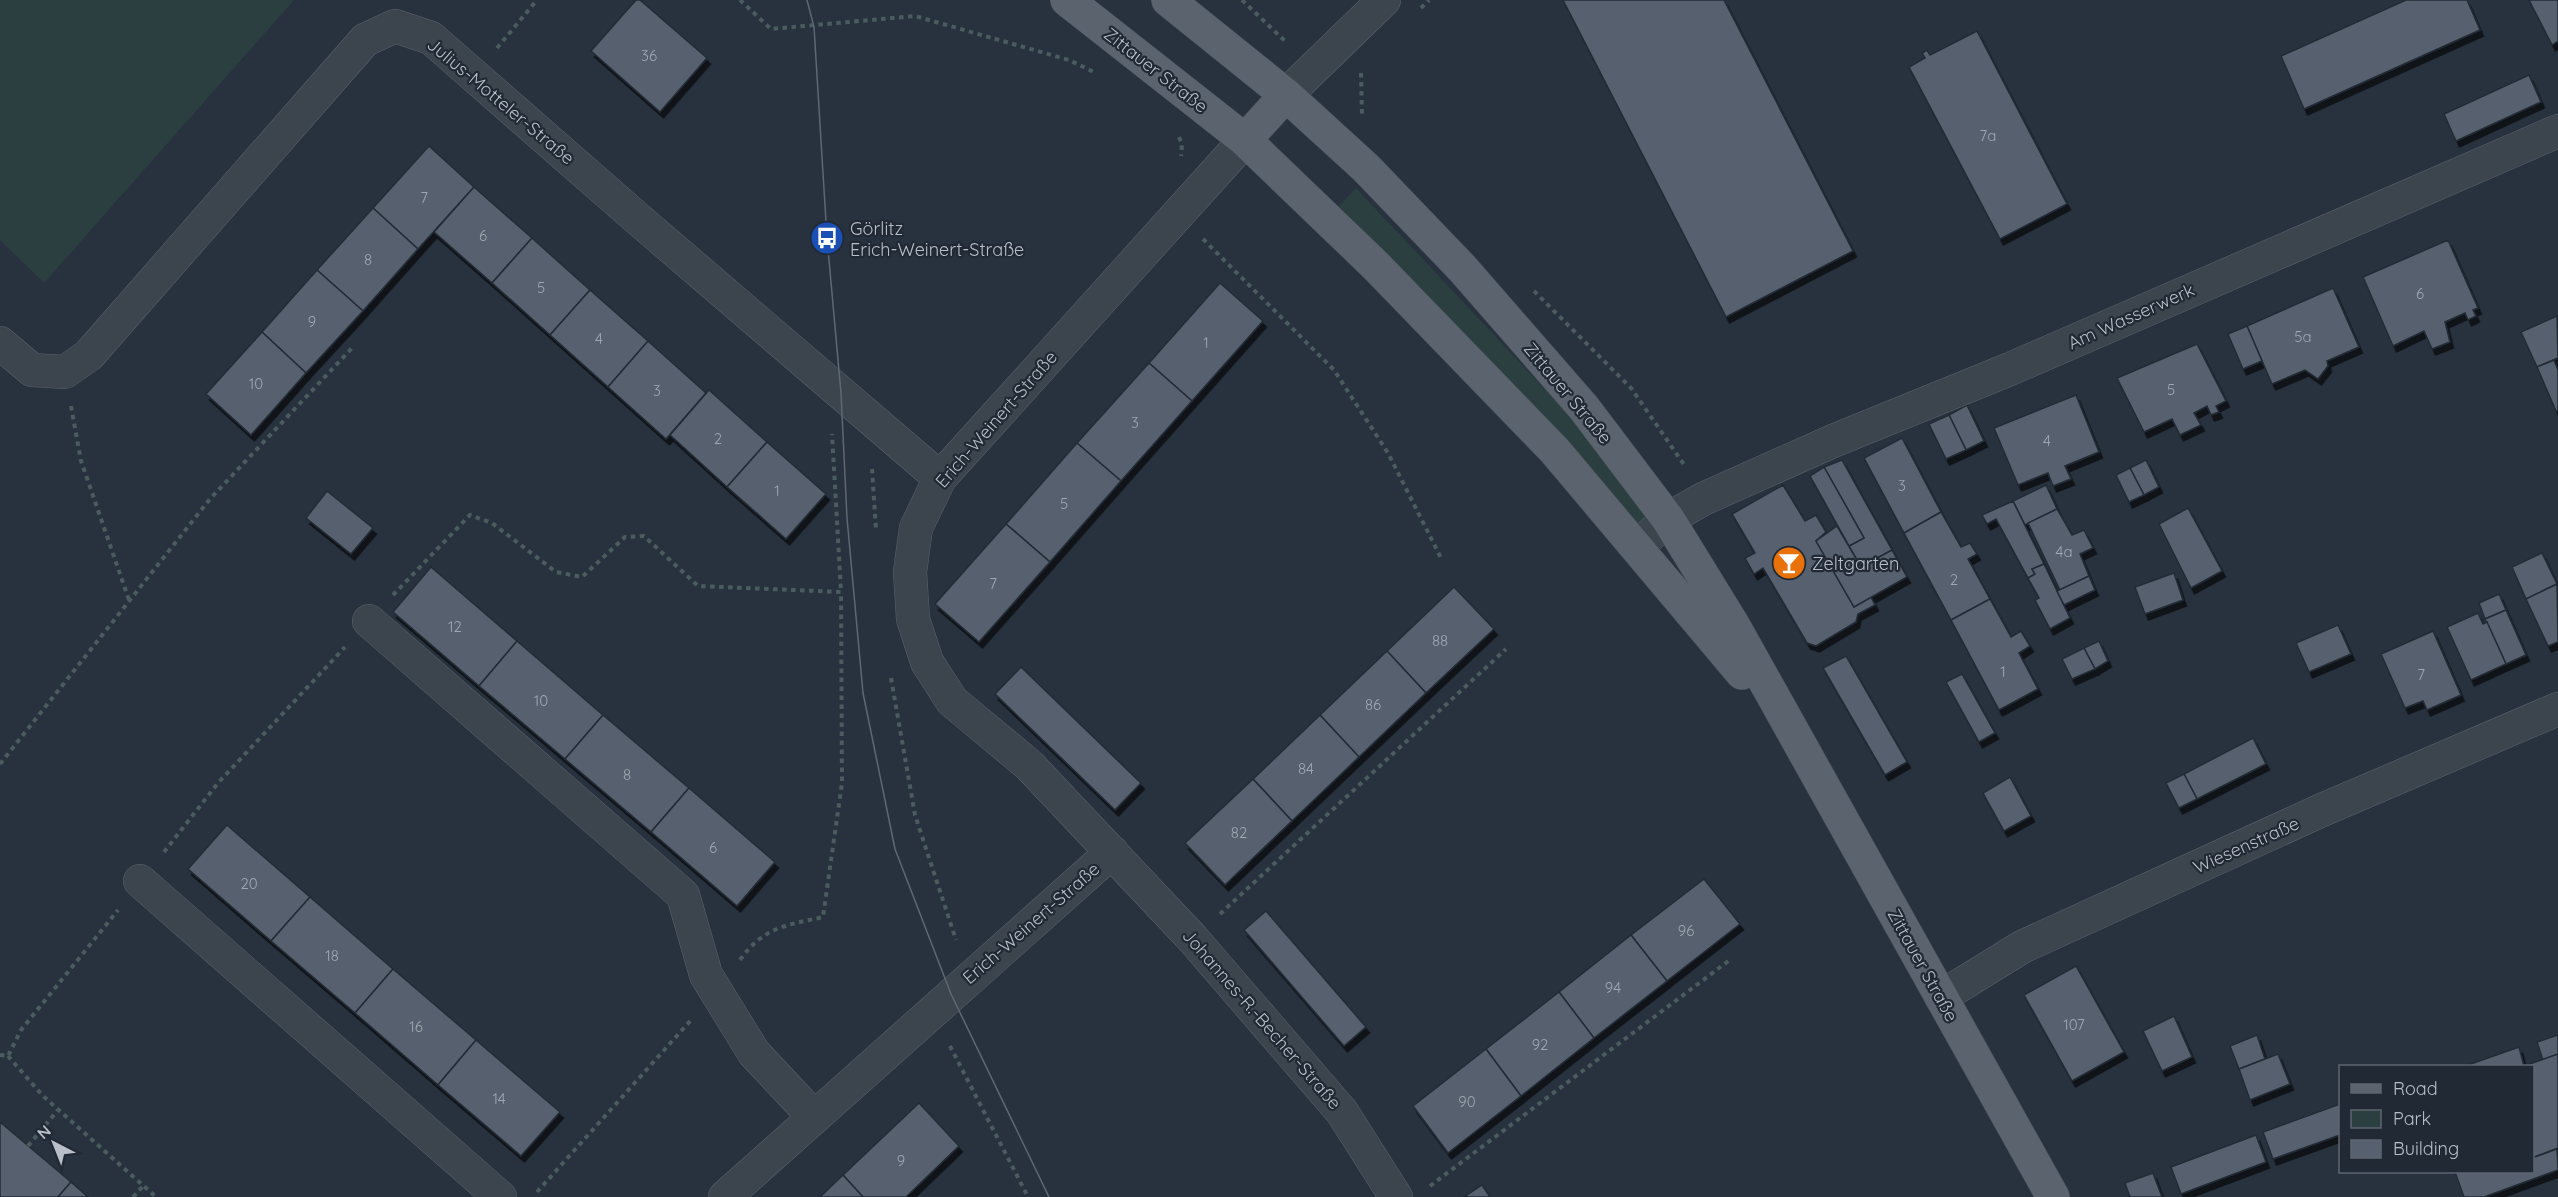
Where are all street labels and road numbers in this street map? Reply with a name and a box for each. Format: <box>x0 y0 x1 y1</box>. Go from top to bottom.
street label: Zittauer Straße <box>1099 22 1213 118</box>
street label: Julius-Motteler-Straße <box>423 33 579 169</box>
street label: Am Wasserwerk <box>2064 278 2198 354</box>
street label: Zittauer Straße <box>1519 338 1617 448</box>
street label: Erich-Weinert-Straße <box>930 346 1062 492</box>
street label: Wiesenstraße <box>2189 811 2303 879</box>
street label: Erich-Weinert-Straße <box>958 857 1104 989</box>
street label: Zittauer Straße <box>1883 905 1963 1025</box>
street label: Johannes-R.-Becher-Straße <box>1177 924 1347 1114</box>

